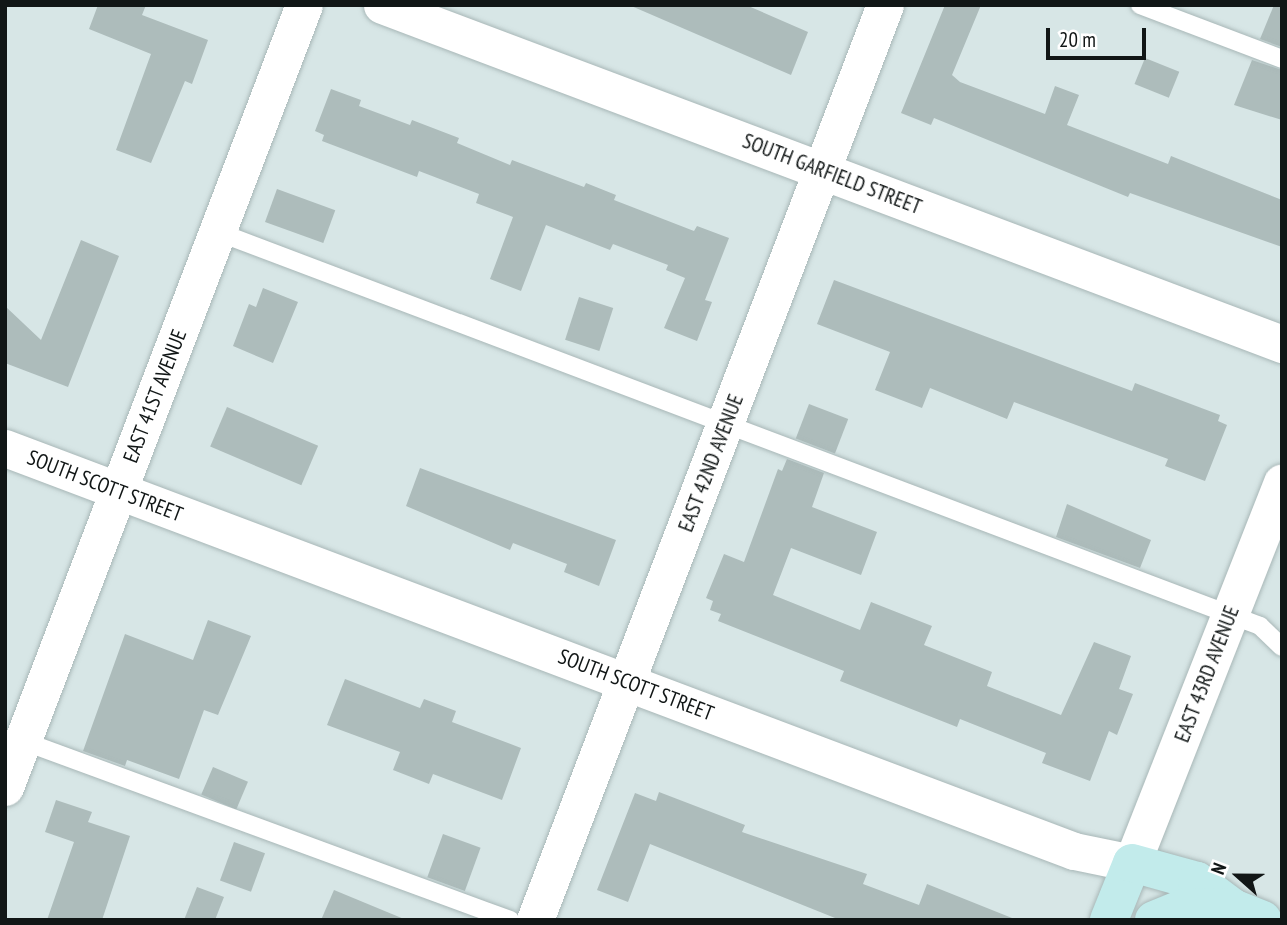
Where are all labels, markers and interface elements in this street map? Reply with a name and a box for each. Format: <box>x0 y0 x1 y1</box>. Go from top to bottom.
scale bar <box>1049 14 1149 58</box>
text: 20 m <box>1059 26 1096 53</box>
street label: SOUTH GARFIELD STREET <box>739 128 925 220</box>
street label: EAST 41ST AVENUE <box>118 325 192 467</box>
street label: EAST 42ND AVENUE <box>673 390 749 536</box>
street label: SOUTH SCOTT STREET <box>23 445 187 527</box>
street label: EAST 43RD AVENUE <box>1169 602 1245 746</box>
street label: SOUTH SCOTT STREET <box>554 644 718 726</box>
north arrow <box>1203 841 1273 911</box>
text: N <box>1205 859 1231 878</box>

